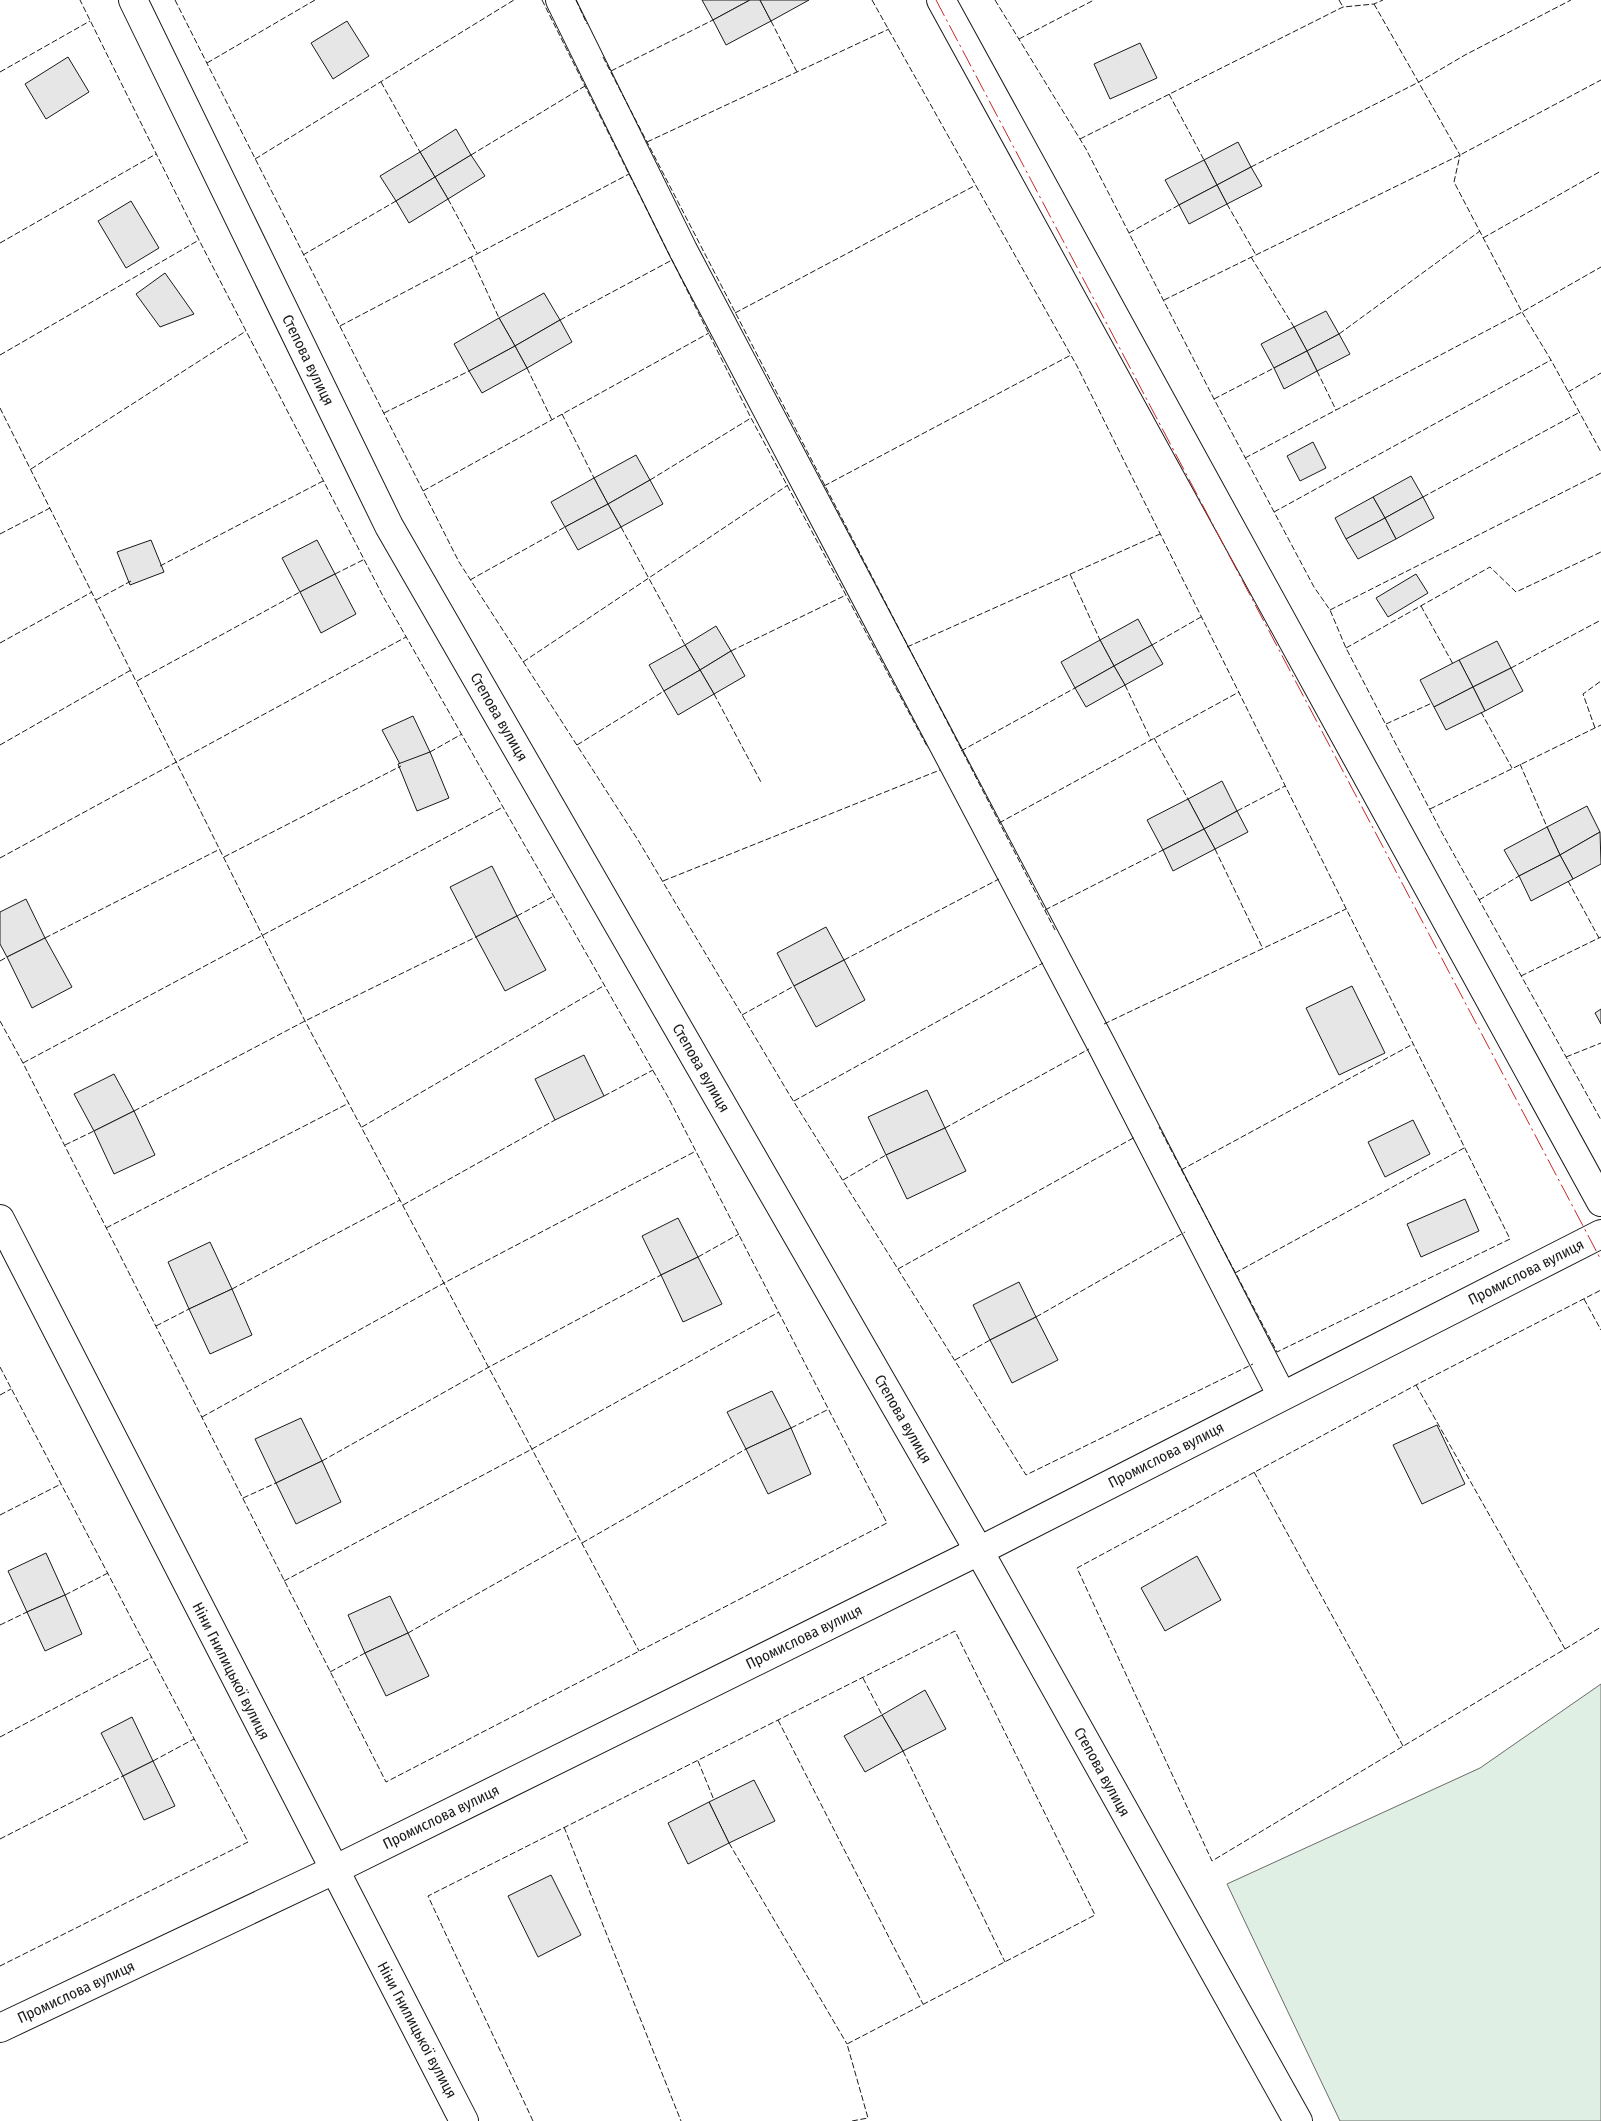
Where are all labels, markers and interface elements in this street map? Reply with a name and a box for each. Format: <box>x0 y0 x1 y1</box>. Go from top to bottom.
street label: Степова вулиця <box>278 312 338 408</box>
street label: Степова вулиця <box>466 670 532 764</box>
street label: Степова вулиця <box>668 1021 734 1115</box>
street label: Промислова вулиця <box>1465 1235 1587 1309</box>
street label: Степова вулиця <box>870 1372 936 1466</box>
street label: Промислова вулиця <box>1105 1418 1227 1492</box>
street label: Ніни Гнилицької вулиця <box>188 1599 274 1743</box>
street label: Промислова вулиця <box>743 1601 865 1673</box>
street label: Степова вулиця <box>1070 1724 1134 1820</box>
street label: Промислова вулиця <box>380 1781 502 1853</box>
street label: Промислова вулиця <box>14 1957 138 2027</box>
street label: Ніни Гнилицької вулиця <box>373 1959 461 2101</box>

